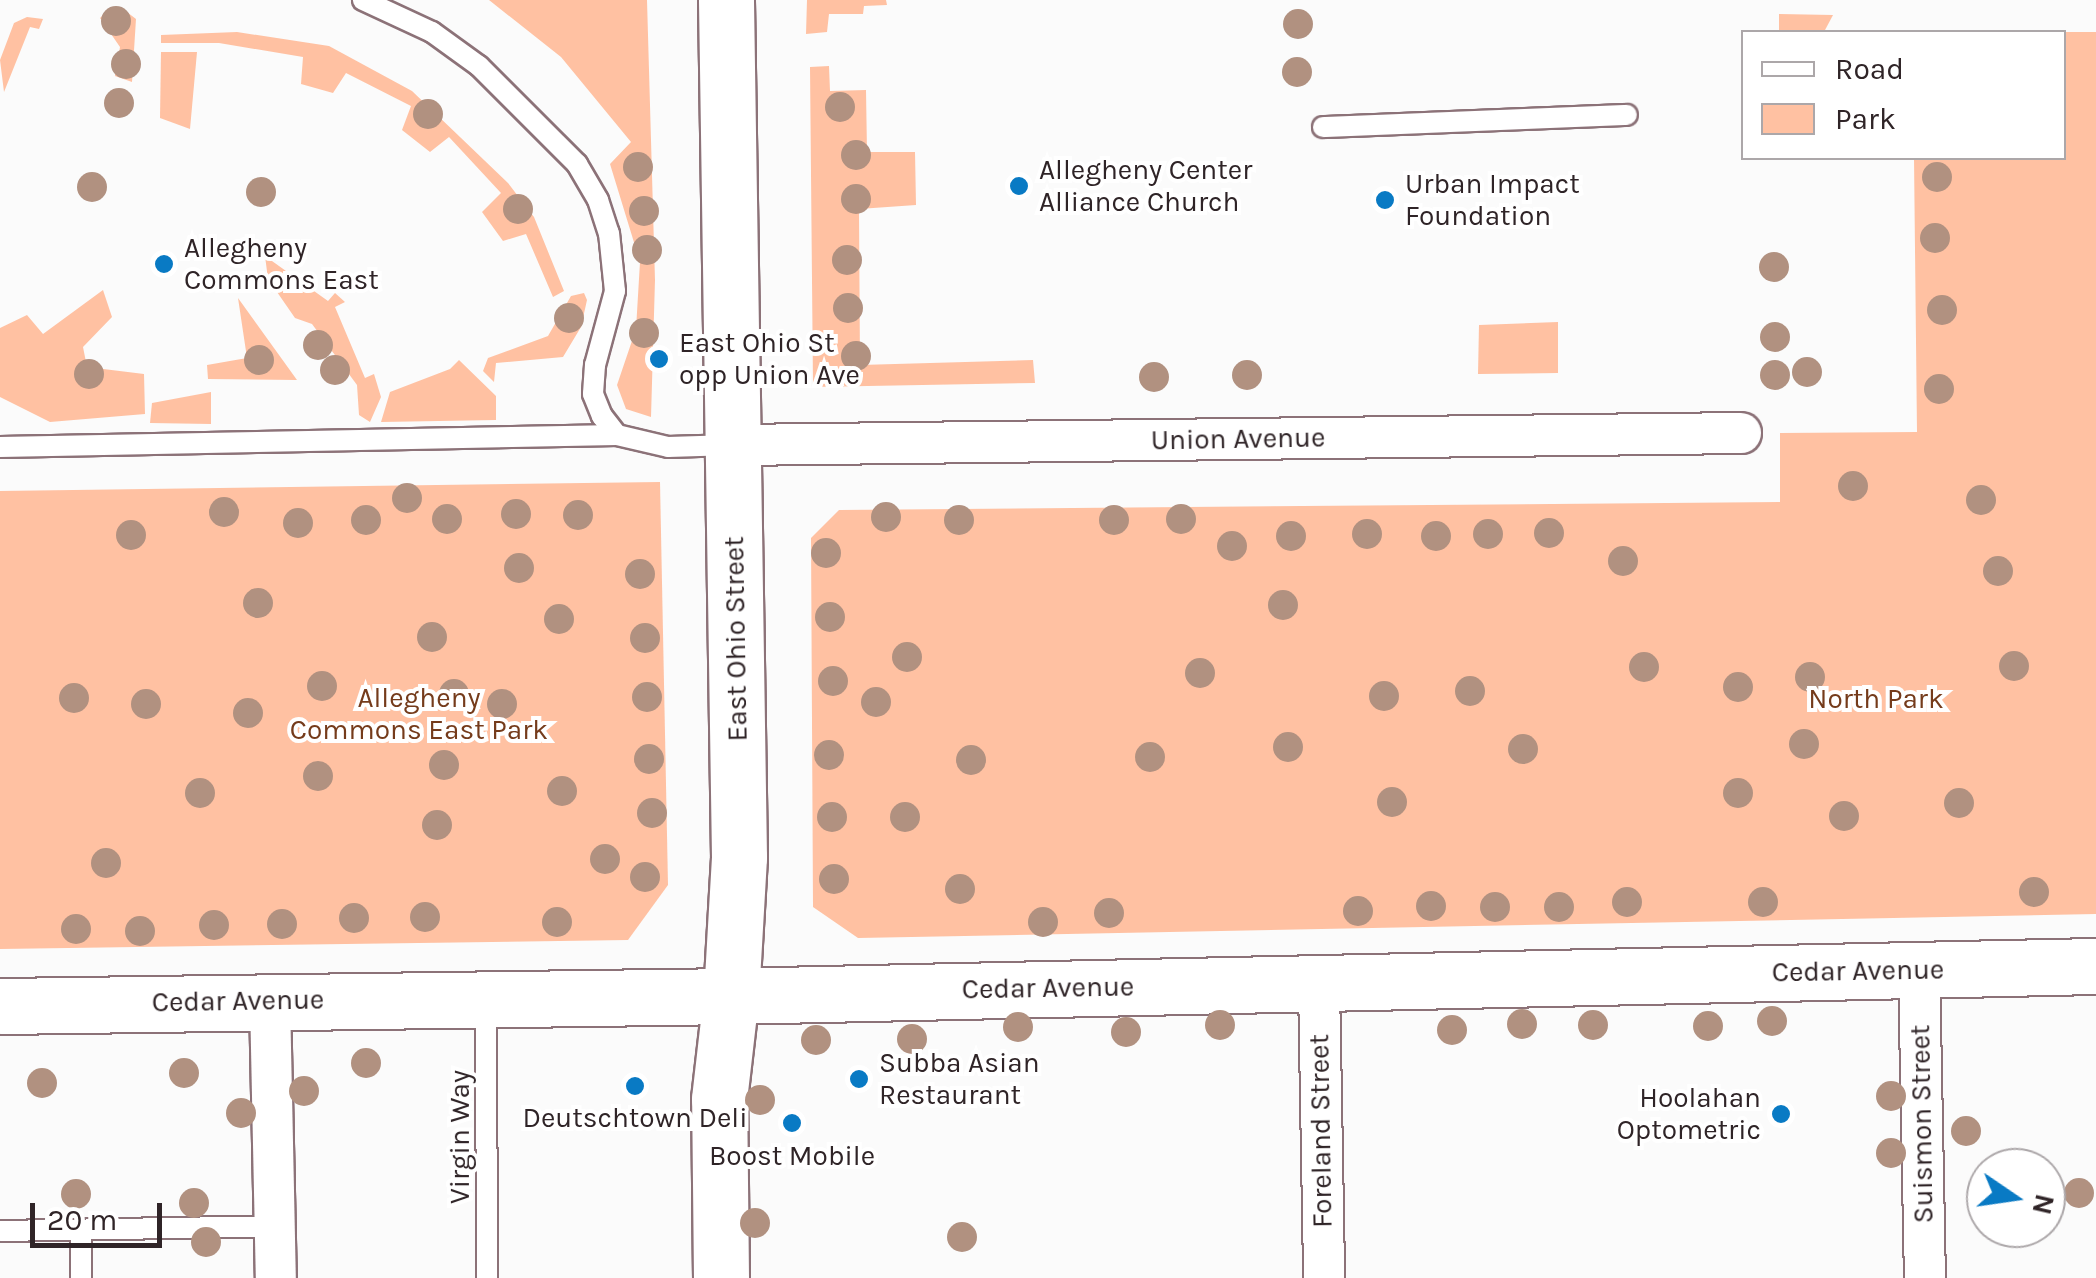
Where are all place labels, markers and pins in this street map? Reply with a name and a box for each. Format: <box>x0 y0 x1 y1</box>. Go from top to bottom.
place label: Allegheny Center Alliance Church <box>1039 153 1252 219</box>
place label: Urban Impact Foundation <box>1405 167 1580 233</box>
marker: Allegheny Center Alliance Church <box>1008 175 1030 197</box>
marker: Urban Impact Foundation <box>1374 189 1396 211</box>
place label: Allegheny Commons East <box>184 231 379 297</box>
marker: Allegheny Commons East <box>153 253 175 275</box>
place label: East Ohio St opp Union Ave <box>679 326 860 392</box>
marker: East Ohio St opp Union Ave <box>648 348 670 370</box>
place label: Subba Asian Restaurant <box>879 1046 1040 1112</box>
marker: Subba Asian Restaurant <box>848 1068 870 1090</box>
marker: Deutschtown Deli <box>624 1075 646 1097</box>
place label: Hoolahan Optometric <box>1617 1081 1761 1147</box>
place label: Deutschtown Deli <box>522 1101 748 1135</box>
marker: Hoolahan Optometric <box>1770 1103 1792 1125</box>
marker: Boost Mobile <box>781 1112 803 1134</box>
place label: Boost Mobile <box>709 1139 875 1173</box>

